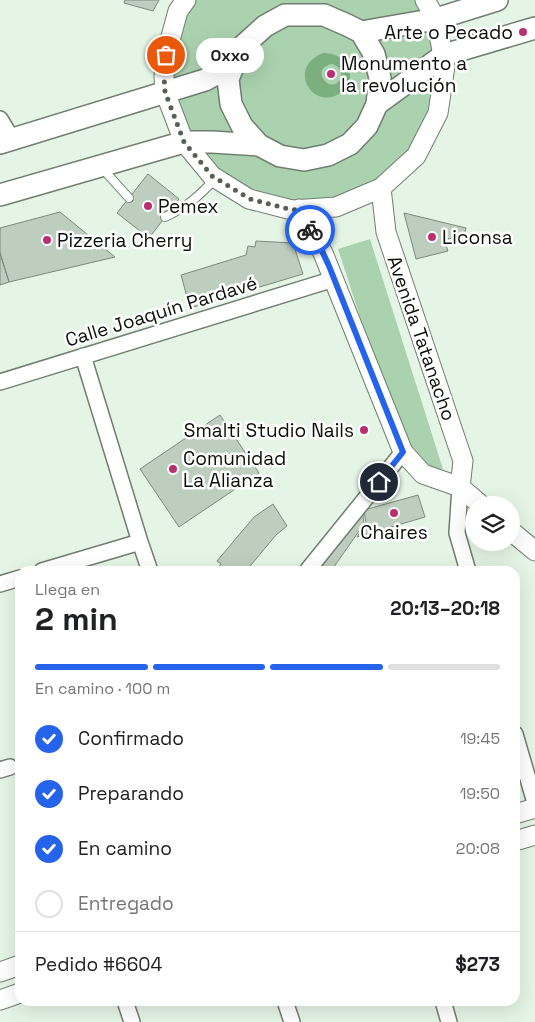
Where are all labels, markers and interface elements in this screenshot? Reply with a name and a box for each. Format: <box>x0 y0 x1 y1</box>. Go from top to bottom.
place label: Arte o Pecado <box>384 20 513 45</box>
marker: Arte o Pecado <box>517 26 529 38</box>
pin <box>145 34 187 76</box>
callout: Oxxo <box>196 38 264 72</box>
icon: bag <box>152 41 180 69</box>
text: Oxxo <box>210 45 250 66</box>
place label: Monumento a la revolución <box>341 51 467 98</box>
marker: Monumento a la revolución <box>325 68 337 80</box>
place label: Pemex <box>158 194 219 219</box>
marker: Pemex <box>142 200 154 212</box>
courier <box>285 205 335 255</box>
icon: bike <box>296 216 324 244</box>
place label: Liconsa <box>442 225 513 250</box>
place label: Pizzeria Cherry <box>57 228 192 253</box>
marker: Liconsa <box>426 231 438 243</box>
marker: Pizzeria Cherry <box>41 234 53 246</box>
street label: Avenida Tatanacho <box>382 252 462 424</box>
street label: Calle Joaquín Pardavé <box>62 270 260 353</box>
place label: Smalti Studio Nails <box>184 418 354 443</box>
marker: Smalti Studio Nails <box>358 424 370 436</box>
place label: Comunidad La Alianza <box>183 446 286 493</box>
pin <box>358 461 400 503</box>
marker: Comunidad La Alianza <box>167 463 179 475</box>
icon: home <box>365 468 393 496</box>
map controls <box>465 496 520 551</box>
button: layers <box>465 496 520 551</box>
marker: Chaires <box>388 507 400 519</box>
place label: Chaires <box>360 520 428 545</box>
text: Llega en <box>35 579 100 600</box>
text: 20:13–20:18 <box>390 596 500 621</box>
text: 2 min <box>35 599 118 639</box>
text: En camino · 100 m <box>35 678 170 699</box>
icon: check <box>35 725 63 753</box>
text: Confirmado <box>78 726 184 751</box>
text: 19:45 <box>460 728 500 749</box>
icon: check <box>35 780 63 808</box>
text: Preparando <box>78 781 184 806</box>
text: 19:50 <box>460 783 500 804</box>
icon: check <box>35 835 63 863</box>
text: En camino <box>78 836 172 861</box>
text: 20:08 <box>456 838 500 859</box>
text: Entregado <box>78 891 174 916</box>
text: Pedido #6604 <box>35 952 162 977</box>
text: $273 <box>455 952 500 977</box>

